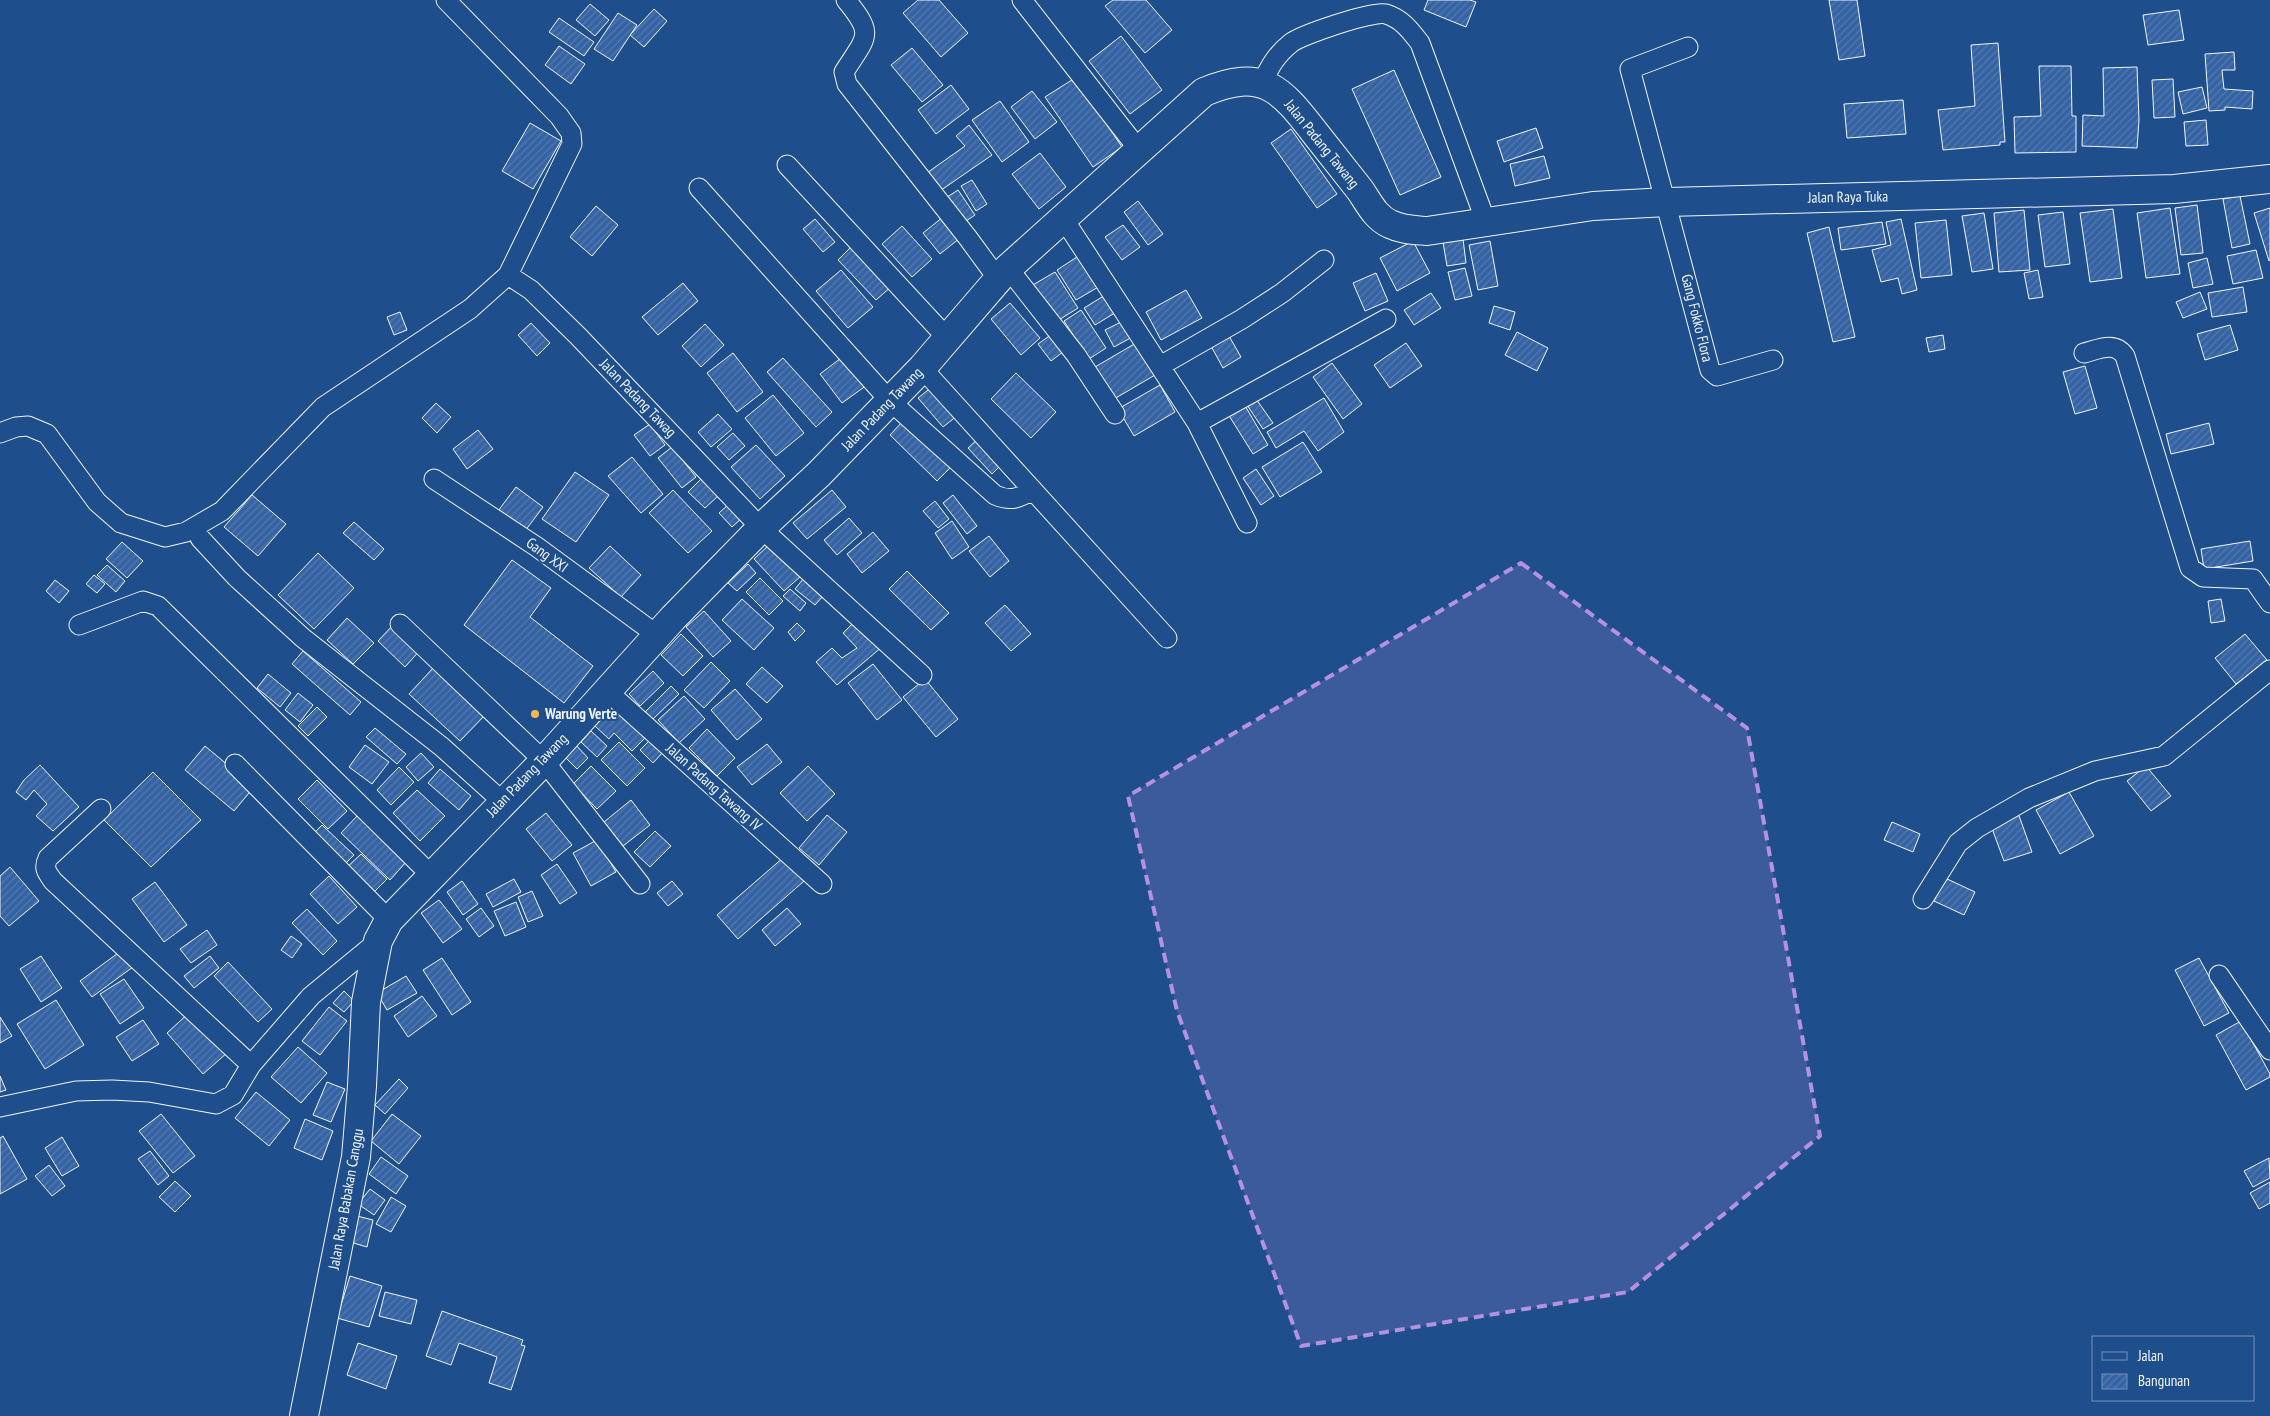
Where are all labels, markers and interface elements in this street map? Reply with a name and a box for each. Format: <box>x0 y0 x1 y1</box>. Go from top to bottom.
street label: Jalan Padang Tawang <box>1280 95 1364 192</box>
street label: Jalan Raya Tuka <box>1807 186 1888 207</box>
street label: Gang Fokko Flora <box>1677 272 1718 364</box>
street label: Jalan Padang Tawag <box>595 354 681 441</box>
street label: Jalan Padang Tawang <box>836 363 926 455</box>
street label: Gang XXI <box>523 533 572 576</box>
place label: Warung Verte <box>544 704 617 723</box>
marker: Warung Verte <box>529 708 541 720</box>
street label: Jalan Padang Tawang <box>481 729 571 821</box>
street label: Jalan Padang Tawang IV <box>662 738 766 835</box>
street label: Jalan Raya Babakan Canggu <box>324 1127 367 1272</box>
legend <box>2092 1336 2255 1401</box>
text: Jalan <box>2137 1346 2164 1365</box>
text: Bangunan <box>2138 1371 2190 1390</box>

